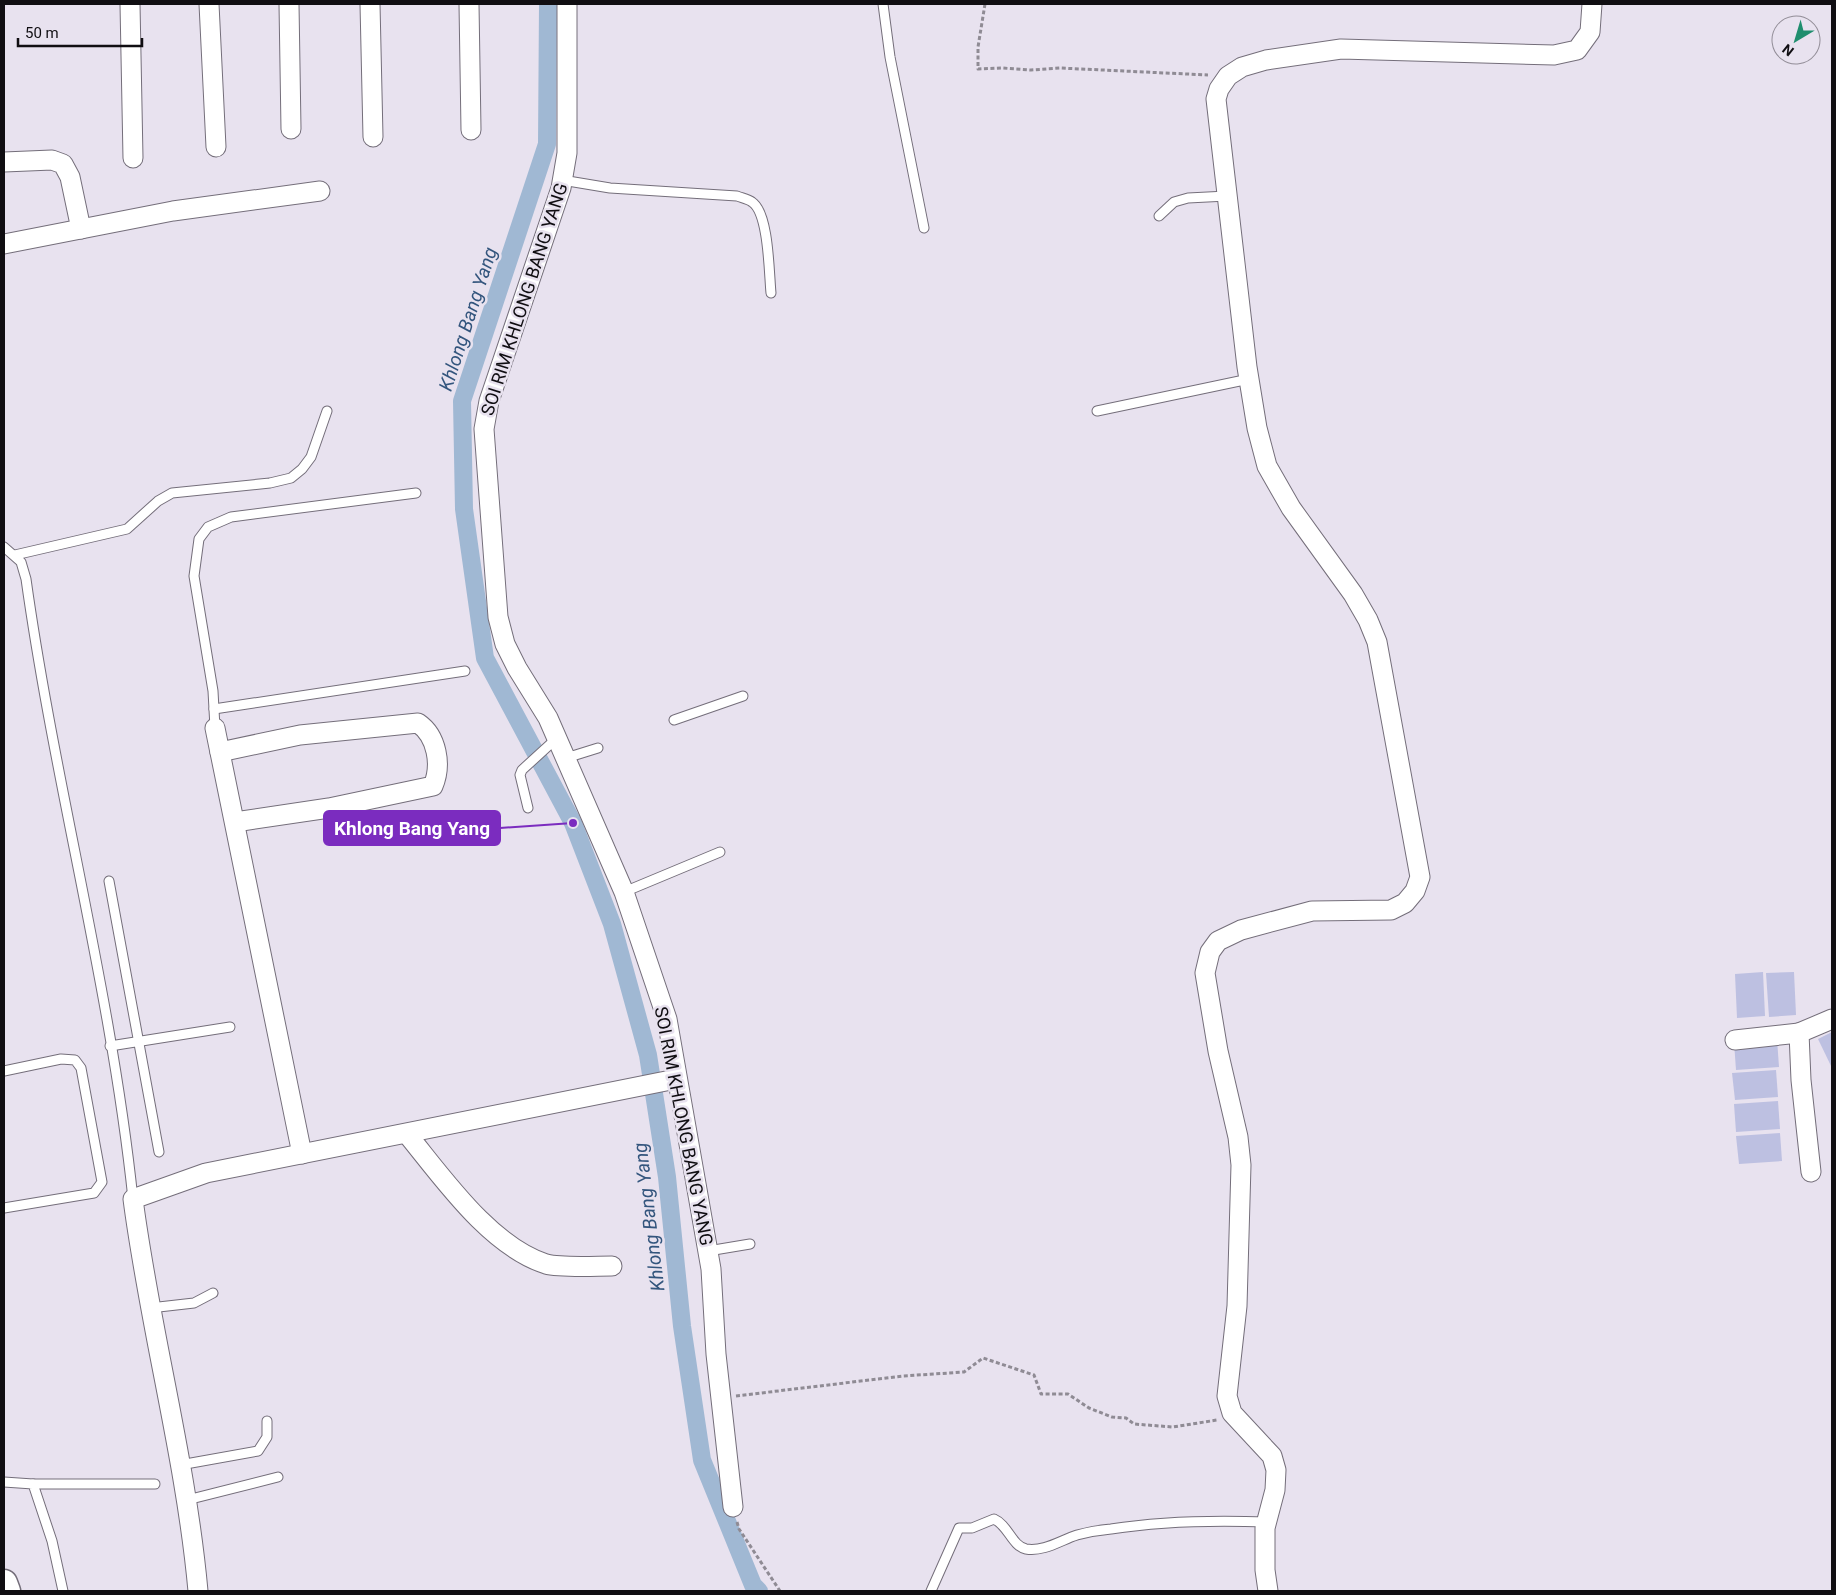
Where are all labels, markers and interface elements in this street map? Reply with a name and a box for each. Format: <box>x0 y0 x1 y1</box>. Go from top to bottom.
scale bar <box>18 15 141 47</box>
north arrow <box>1771 15 1821 65</box>
text: 50 m <box>25 24 59 42</box>
text: N <box>1779 41 1797 60</box>
street label: SOI RIM KHLONG BANG YANG <box>476 180 572 418</box>
water label: Khlong Bang Yang <box>434 244 502 394</box>
callout: Khlong Bang Yang <box>324 811 500 845</box>
text: Khlong Bang Yang <box>334 817 490 840</box>
street label: SOI RIM KHLONG BANG YANG <box>650 1005 718 1247</box>
water label: Khlong Bang Yang <box>628 1141 670 1293</box>

